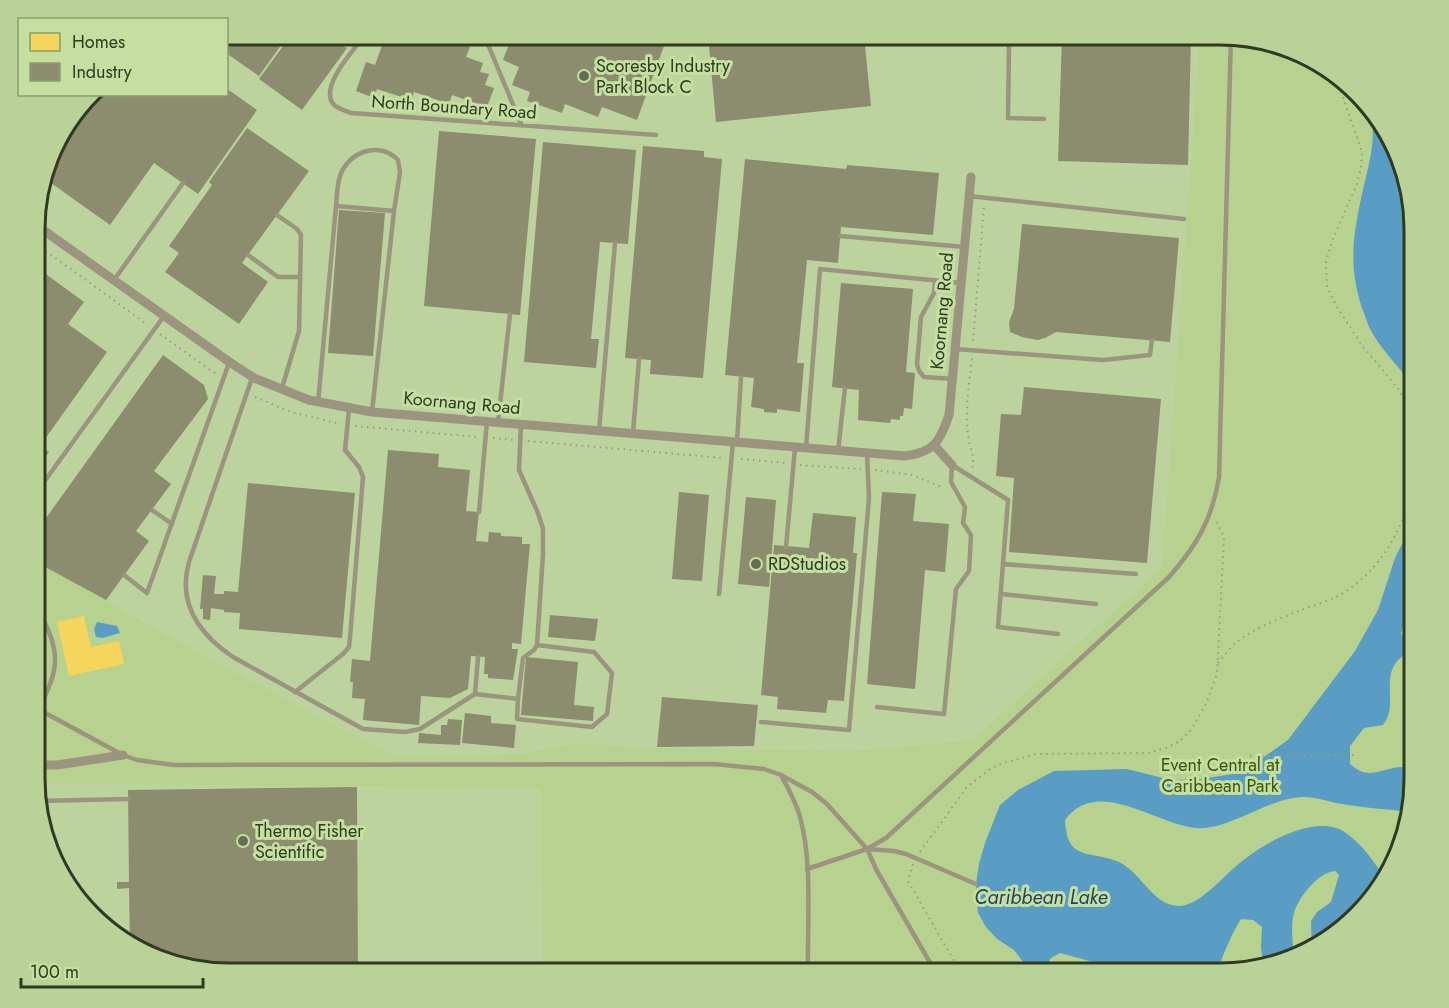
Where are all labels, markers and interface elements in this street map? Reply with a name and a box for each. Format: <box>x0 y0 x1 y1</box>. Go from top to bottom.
legend <box>18 18 228 96</box>
text: Homes <box>72 29 125 55</box>
place label: Scoresby Industry Park Block C <box>596 53 730 100</box>
text: Industry <box>72 59 132 85</box>
marker: Scoresby Industry Park Block C <box>577 69 591 83</box>
street label: North Boundary Road <box>370 88 538 126</box>
street label: Koornang Road <box>924 251 960 371</box>
street label: Koornang Road <box>402 385 522 421</box>
place label: RDStudios <box>768 551 846 577</box>
marker: RDStudios <box>749 557 763 571</box>
park label: Event Central at Caribbean Park <box>1161 752 1280 799</box>
place label: Thermo Fisher Scientific <box>255 818 364 865</box>
marker: Thermo Fisher Scientific <box>236 834 250 848</box>
water label: Caribbean Lake <box>974 883 1108 912</box>
scale bar <box>21 951 202 989</box>
text: 100 m <box>30 959 79 985</box>

